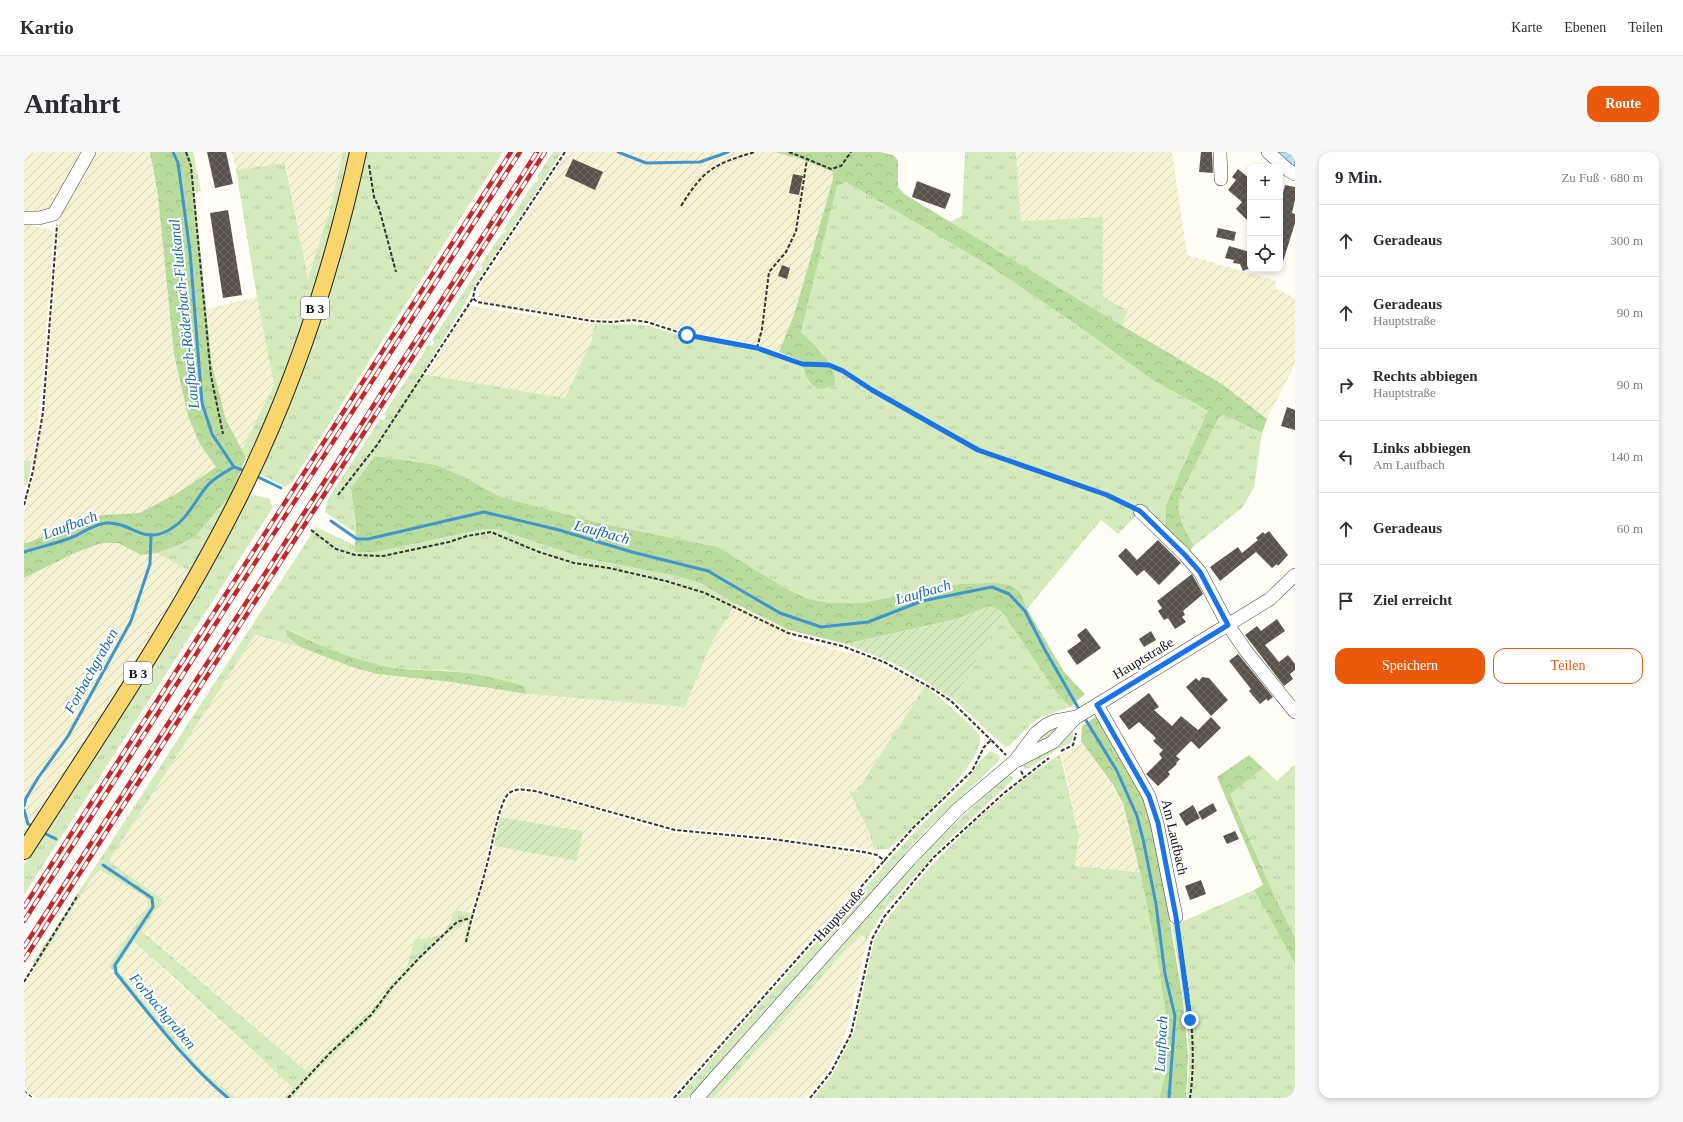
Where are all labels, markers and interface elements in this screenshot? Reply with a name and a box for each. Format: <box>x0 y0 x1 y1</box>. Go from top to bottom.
text: Kartio <box>20 17 74 38</box>
text: Karte <box>1511 20 1542 35</box>
text: Ebenen <box>1564 20 1606 35</box>
text: Teilen <box>1628 20 1663 35</box>
button: Route <box>1587 86 1659 122</box>
text: Anfahrt <box>24 88 120 119</box>
map controls <box>1247 164 1283 272</box>
button: + <box>1247 164 1283 200</box>
text: 9 Min. <box>1335 168 1382 187</box>
text: Zu Fuß · 680 m <box>1561 170 1643 185</box>
button: − <box>1247 200 1283 236</box>
water label: Laufbach-Röderbach-Flutkanal <box>166 218 202 411</box>
icon: ahead <box>1335 230 1357 252</box>
text: Geradeaus <box>1373 232 1442 248</box>
text: 300 m <box>1610 233 1643 248</box>
button: locate <box>1247 236 1283 272</box>
text: Geradeaus <box>1373 296 1442 312</box>
road number: B 3 <box>301 297 329 319</box>
icon: ahead <box>1335 302 1357 324</box>
text: 90 m <box>1617 305 1643 320</box>
text: Hauptstraße <box>1373 313 1436 328</box>
route start <box>678 326 696 344</box>
text: Rechts abbiegen <box>1373 368 1478 384</box>
icon: right <box>1335 374 1357 396</box>
text: 90 m <box>1617 377 1643 392</box>
text: Hauptstraße <box>1373 385 1436 400</box>
text: Links abbiegen <box>1373 440 1471 456</box>
icon: left <box>1335 446 1357 468</box>
text: 140 m <box>1610 449 1643 464</box>
text: Am Laufbach <box>1373 457 1445 472</box>
water label: Laufbach <box>40 508 99 543</box>
water label: Laufbach <box>572 517 631 547</box>
icon: ahead <box>1335 518 1357 540</box>
text: Geradeaus <box>1373 520 1442 536</box>
text: 60 m <box>1617 521 1643 536</box>
water label: Laufbach <box>893 576 952 608</box>
icon: arrive <box>1335 590 1357 612</box>
text: Ziel erreicht <box>1373 592 1452 608</box>
water label: Forbachgraben <box>61 626 121 717</box>
street label: Hauptstraße <box>1110 635 1176 682</box>
button: Speichern <box>1335 648 1485 684</box>
button: Teilen <box>1493 648 1643 684</box>
road number: B 3 <box>124 662 152 684</box>
street label: Am Laufbach <box>1159 798 1191 876</box>
street label: Hauptstraße <box>811 884 868 944</box>
water label: Forbachgraben <box>126 969 199 1052</box>
route end <box>1181 1011 1199 1029</box>
water label: Laufbach <box>1151 1015 1170 1074</box>

